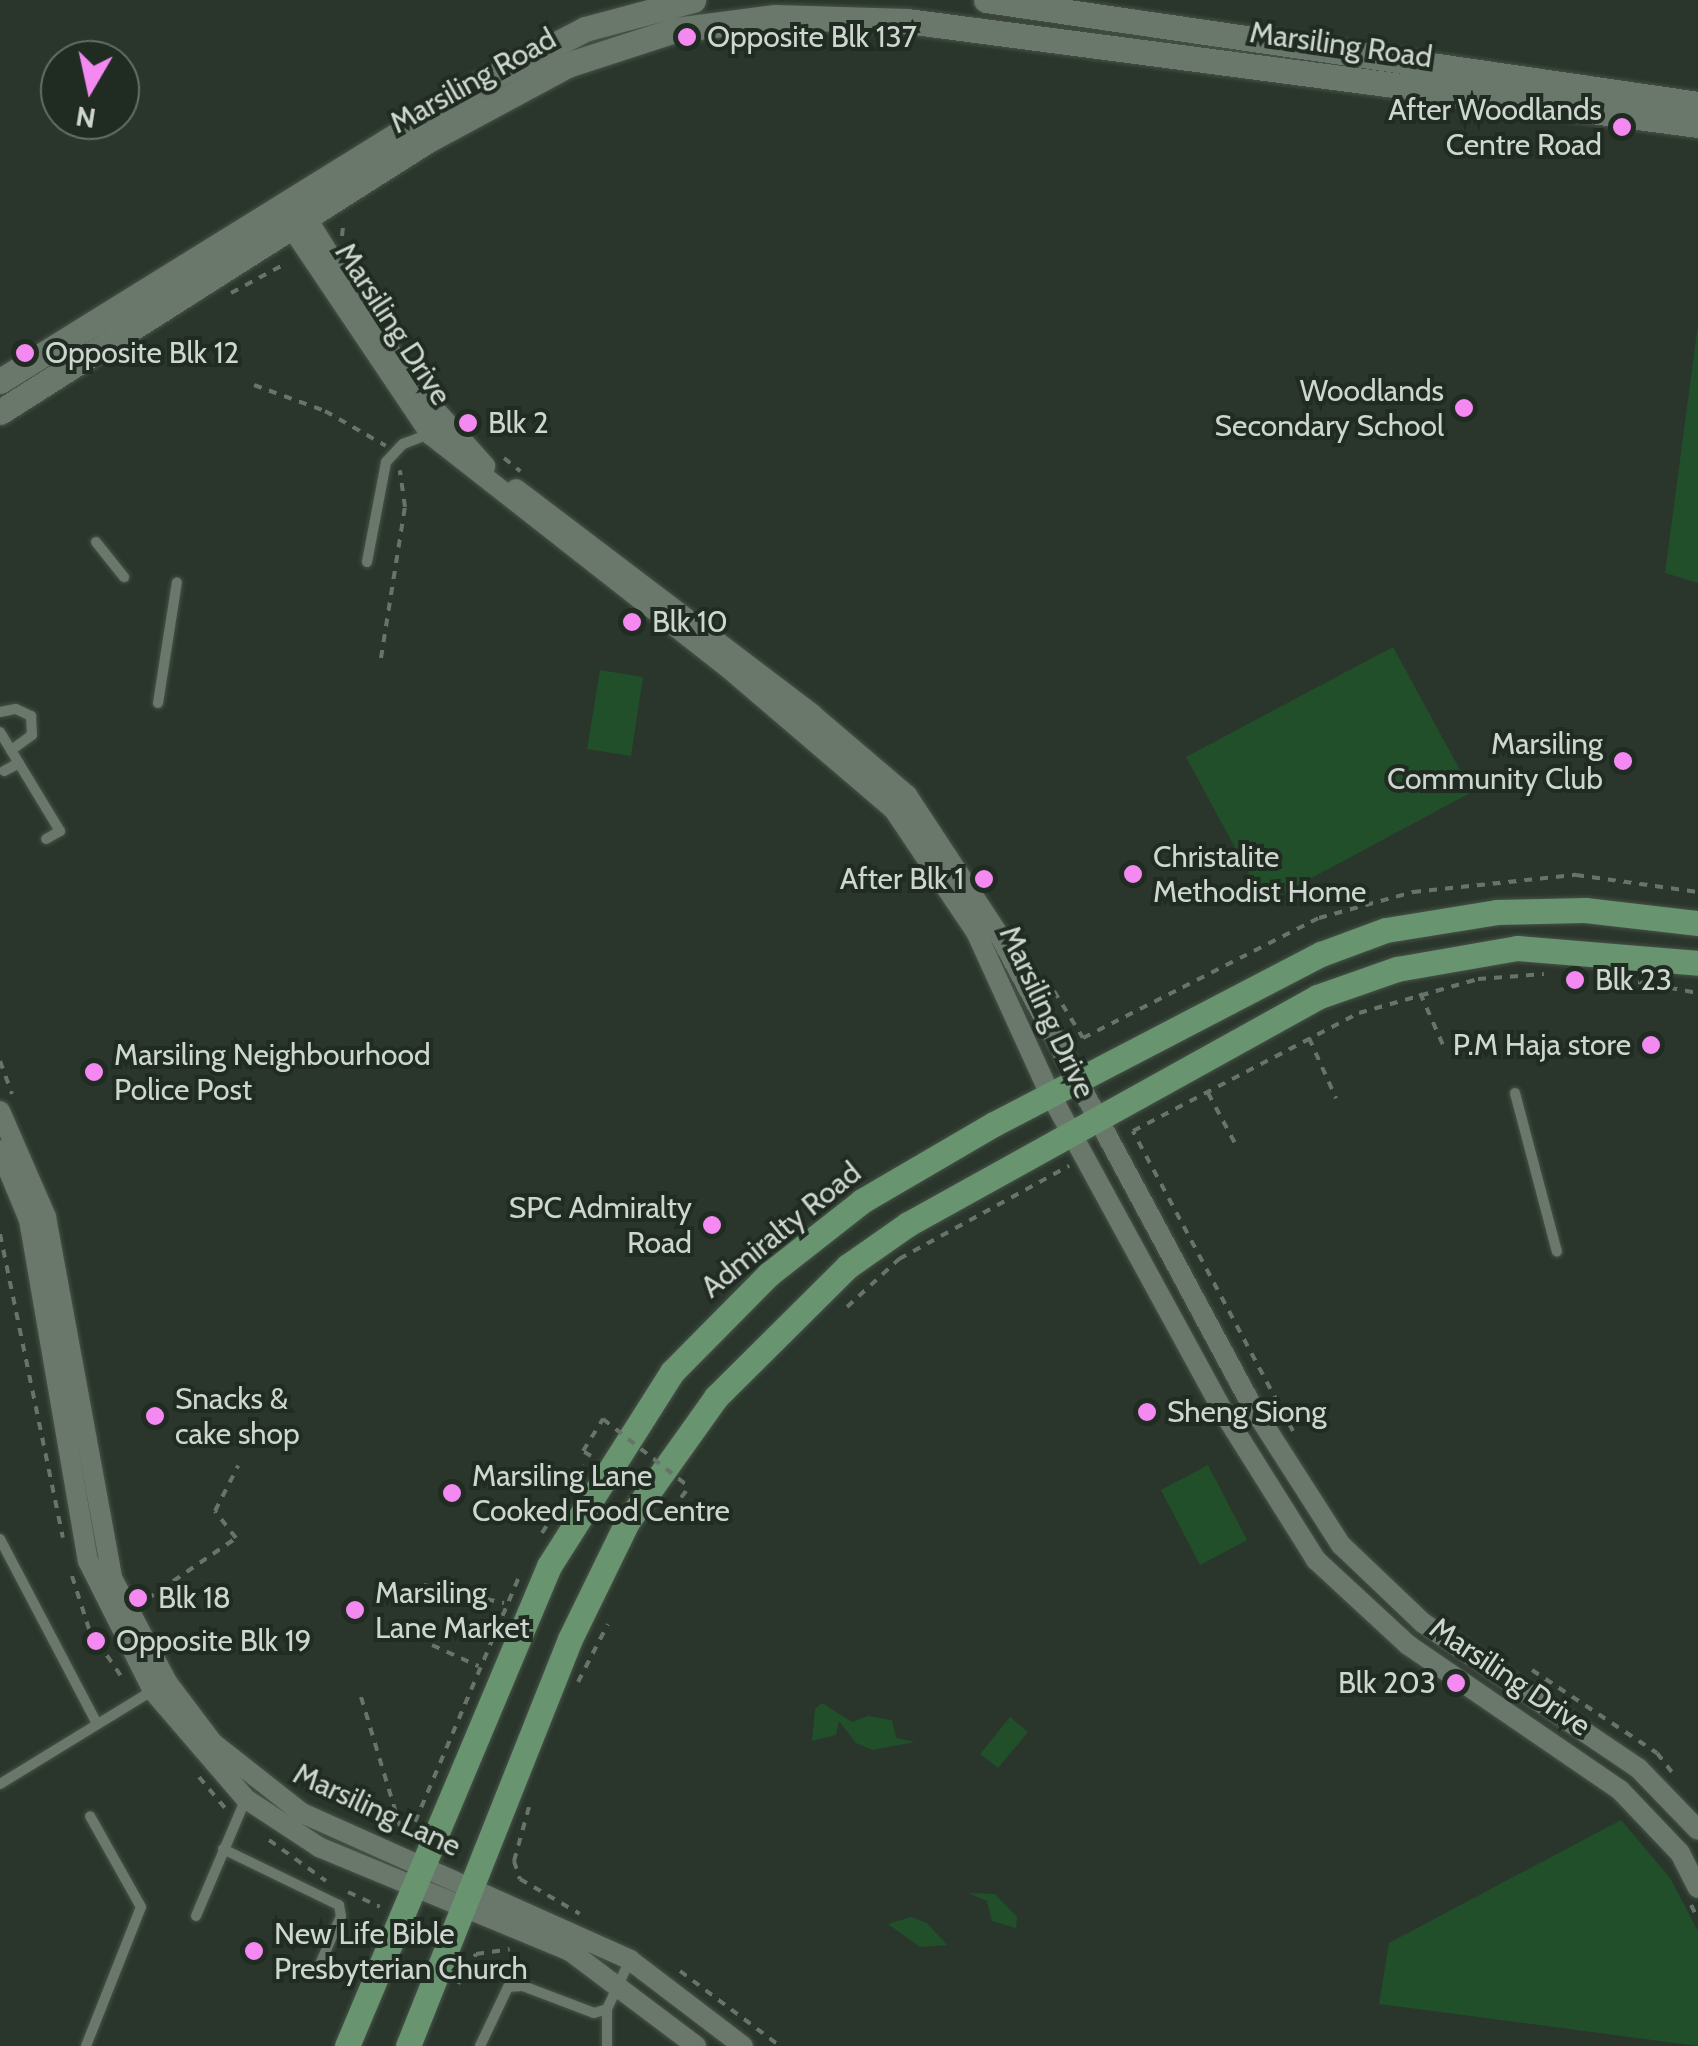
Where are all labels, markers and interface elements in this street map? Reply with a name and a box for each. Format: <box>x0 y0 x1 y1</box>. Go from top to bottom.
street label: Marsiling Road <box>1247 14 1435 76</box>
place label: Opposite Blk 137 <box>707 19 917 55</box>
street label: Marsiling Road <box>384 21 562 141</box>
marker: Opposite Blk 137 <box>676 26 698 48</box>
north arrow <box>40 40 140 140</box>
place label: After Woodlands Centre Road <box>1388 92 1602 162</box>
text: N <box>73 99 98 136</box>
marker: After Woodlands Centre Road <box>1611 116 1633 138</box>
street label: Marsiling Drive <box>327 236 459 412</box>
place label: Opposite Blk 12 <box>45 335 239 371</box>
marker: Opposite Blk 12 <box>14 342 36 364</box>
place label: Woodlands Secondary School <box>1215 373 1444 444</box>
marker: Woodlands Secondary School <box>1453 397 1475 419</box>
place label: Blk 2 <box>488 405 549 441</box>
marker: Blk 2 <box>457 412 479 434</box>
place label: Blk 10 <box>652 604 728 640</box>
marker: Blk 10 <box>621 611 643 633</box>
place label: Marsiling Community Club <box>1387 726 1603 796</box>
marker: Marsiling Community Club <box>1612 750 1634 772</box>
place label: Christalite Methodist Home <box>1153 839 1366 910</box>
place label: After Blk 1 <box>840 861 964 897</box>
marker: Christalite Methodist Home <box>1122 863 1144 885</box>
marker: After Blk 1 <box>973 868 995 890</box>
street label: Marsiling Drive <box>991 920 1103 1104</box>
place label: Blk 23 <box>1595 962 1672 998</box>
marker: Blk 23 <box>1564 969 1586 991</box>
place label: P.M Haja store <box>1453 1027 1631 1063</box>
marker: P.M Haja store <box>1640 1034 1662 1056</box>
place label: Marsiling Neighbourhood Police Post <box>114 1037 431 1108</box>
marker: Marsiling Neighbourhood Police Post <box>83 1061 105 1083</box>
street label: Admiralty Road <box>694 1155 868 1305</box>
place label: SPC Admiralty Road <box>509 1190 692 1260</box>
marker: SPC Admiralty Road <box>701 1214 723 1236</box>
place label: Snacks & cake shop <box>175 1381 300 1452</box>
place label: Sheng Siong <box>1167 1394 1326 1430</box>
marker: Sheng Siong <box>1136 1401 1158 1423</box>
marker: Snacks & cake shop <box>144 1405 166 1427</box>
place label: Marsiling Lane Cooked Food Centre <box>472 1458 730 1528</box>
marker: Marsiling Lane Cooked Food Centre <box>441 1482 463 1504</box>
place label: Marsiling Lane Market <box>375 1575 530 1646</box>
place label: Blk 18 <box>158 1580 231 1616</box>
marker: Blk 18 <box>127 1587 149 1609</box>
marker: Marsiling Lane Market <box>344 1599 366 1621</box>
street label: Marsiling Drive <box>1423 1610 1597 1744</box>
place label: Opposite Blk 19 <box>116 1623 312 1659</box>
marker: Opposite Blk 19 <box>85 1630 107 1652</box>
place label: Blk 203 <box>1338 1665 1436 1701</box>
marker: Blk 203 <box>1445 1672 1467 1694</box>
street label: Marsiling Lane <box>288 1756 466 1864</box>
place label: New Life Bible Presbyterian Church <box>274 1916 528 1986</box>
marker: New Life Bible Presbyterian Church <box>243 1940 265 1962</box>

